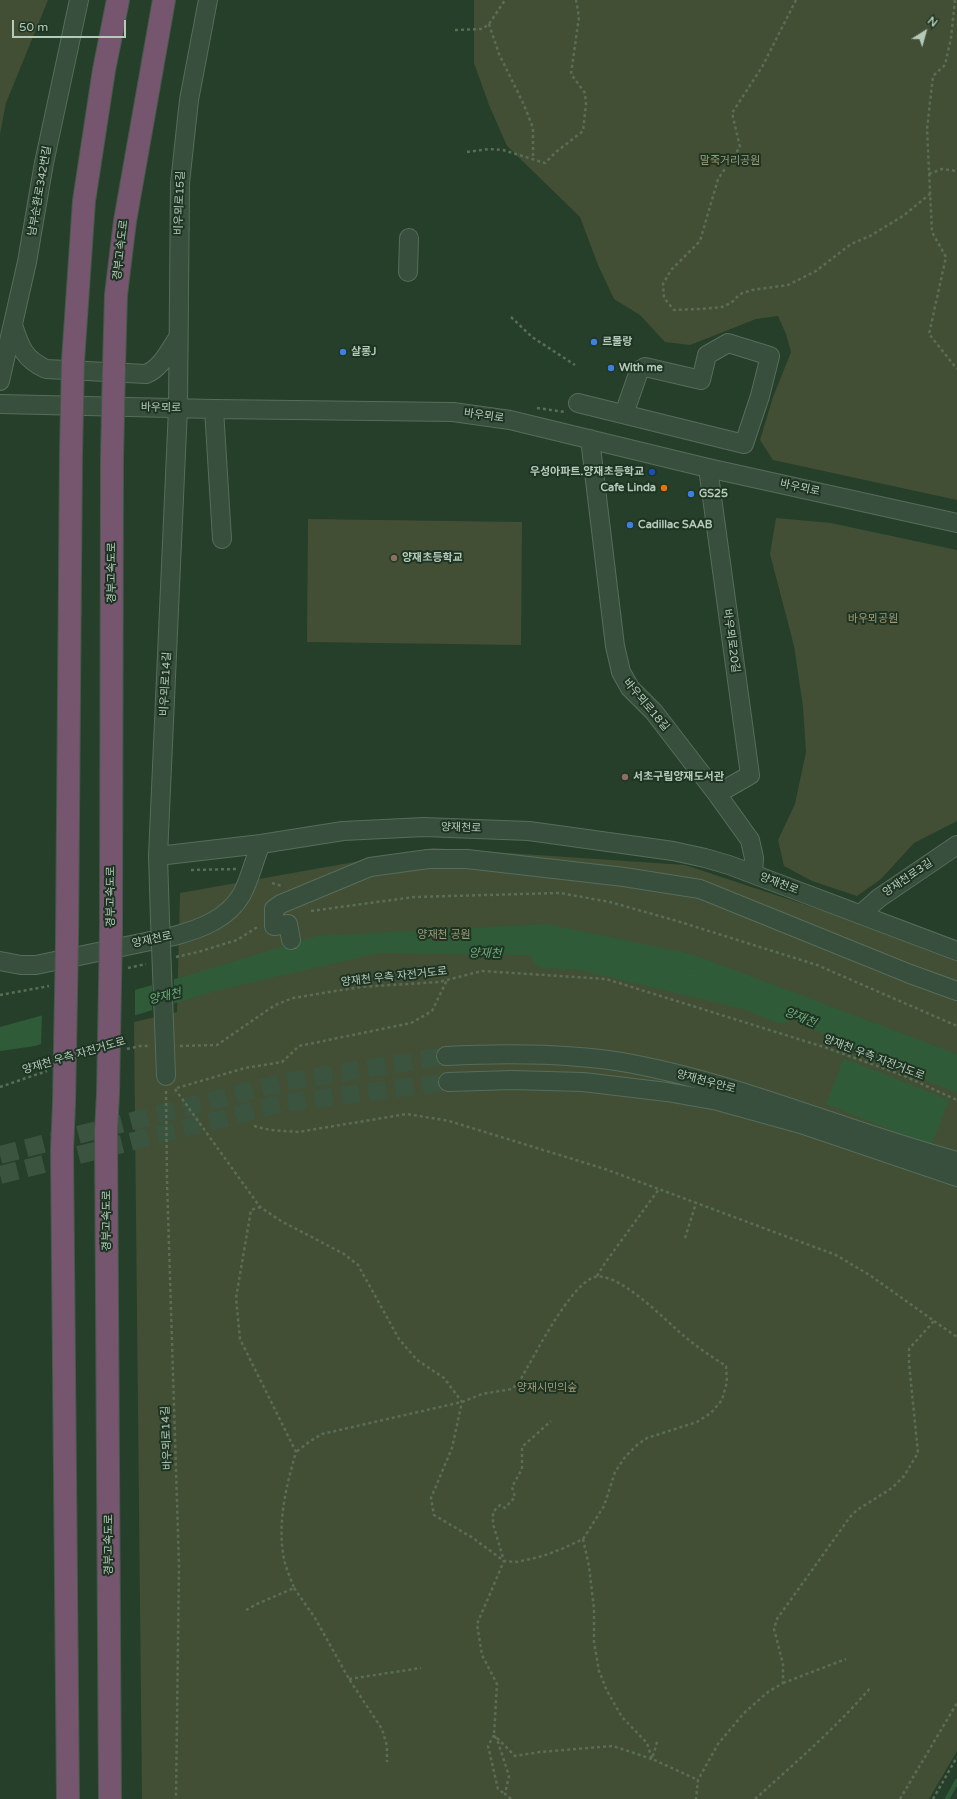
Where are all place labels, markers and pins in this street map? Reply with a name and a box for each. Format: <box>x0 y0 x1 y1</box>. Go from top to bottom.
place label: 르물랑 <box>602 335 632 349</box>
marker: 르물랑 <box>589 337 599 347</box>
place label: 살롱J <box>351 345 376 359</box>
marker: 살롱J <box>338 347 348 357</box>
place label: With me <box>619 361 663 375</box>
marker: With me <box>606 363 616 373</box>
place label: 우성아파트.양재초등학교 <box>530 465 644 479</box>
marker: 우성아파트.양재초등학교 <box>647 467 657 477</box>
place label: Cafe Linda <box>600 481 656 495</box>
marker: Cafe Linda <box>659 483 669 493</box>
place label: GS25 <box>699 487 728 501</box>
marker: GS25 <box>686 489 696 499</box>
place label: Cadillac SAAB <box>638 518 712 532</box>
marker: Cadillac SAAB <box>625 520 635 530</box>
place label: 양재초등학교 <box>402 551 463 565</box>
marker: 양재초등학교 <box>389 553 399 563</box>
place label: 서초구립양재도서관 <box>633 770 724 784</box>
marker: 서초구립양재도서관 <box>620 772 630 782</box>

